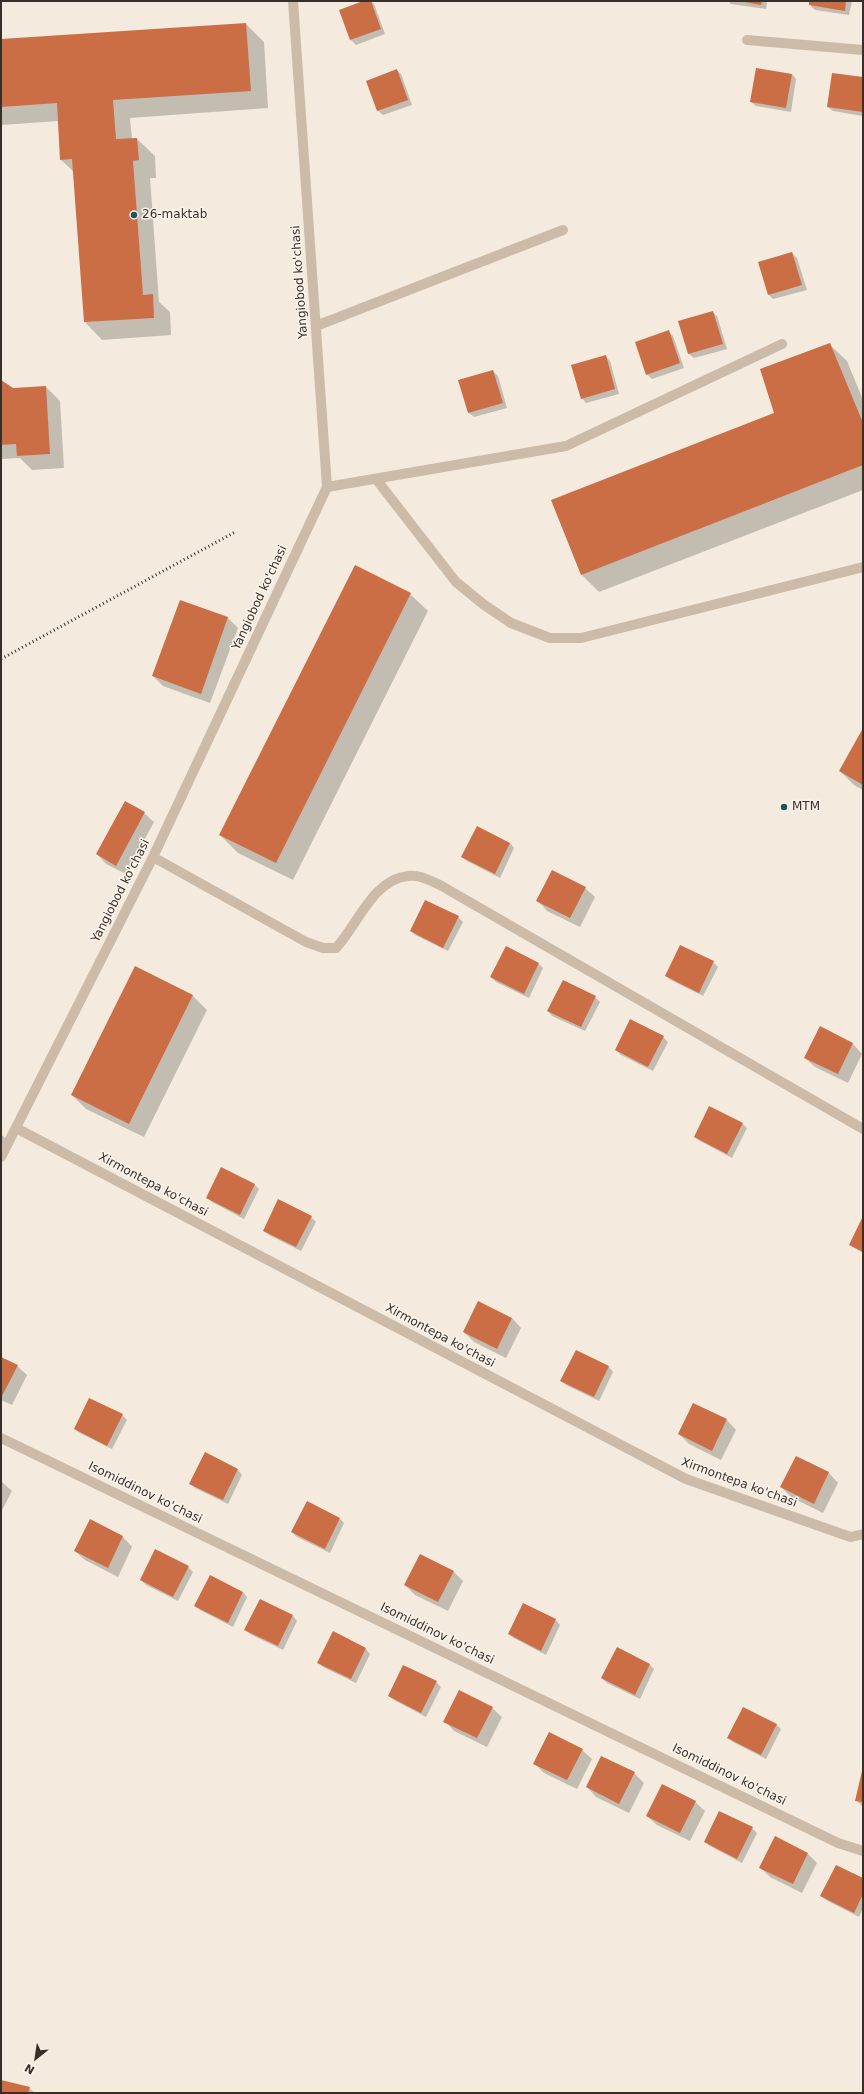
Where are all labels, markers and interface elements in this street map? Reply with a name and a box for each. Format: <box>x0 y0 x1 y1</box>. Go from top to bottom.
place label: 26-maktab <box>142 208 207 222</box>
marker: 26-maktab <box>129 210 139 220</box>
street label: Yangiobod ko'chasi <box>289 225 311 339</box>
street label: Yangiobod ko'chasi <box>229 543 291 653</box>
place label: MTM <box>792 800 820 814</box>
marker: MTM <box>779 802 789 812</box>
street label: Yangiobod ko'chasi <box>89 837 153 945</box>
street label: Xirmontepa ko'chasi <box>96 1150 210 1220</box>
street label: Xirmontepa ko'chasi <box>383 1301 497 1371</box>
street label: Xirmontepa ko'chasi <box>679 1455 799 1511</box>
street label: Isomiddinov ko'chasi <box>86 1459 204 1527</box>
street label: Isomiddinov ko'chasi <box>378 1600 496 1668</box>
street label: Isomiddinov ko'chasi <box>670 1741 788 1809</box>
north arrow <box>16 2038 56 2078</box>
text: N <box>23 2061 37 2077</box>

